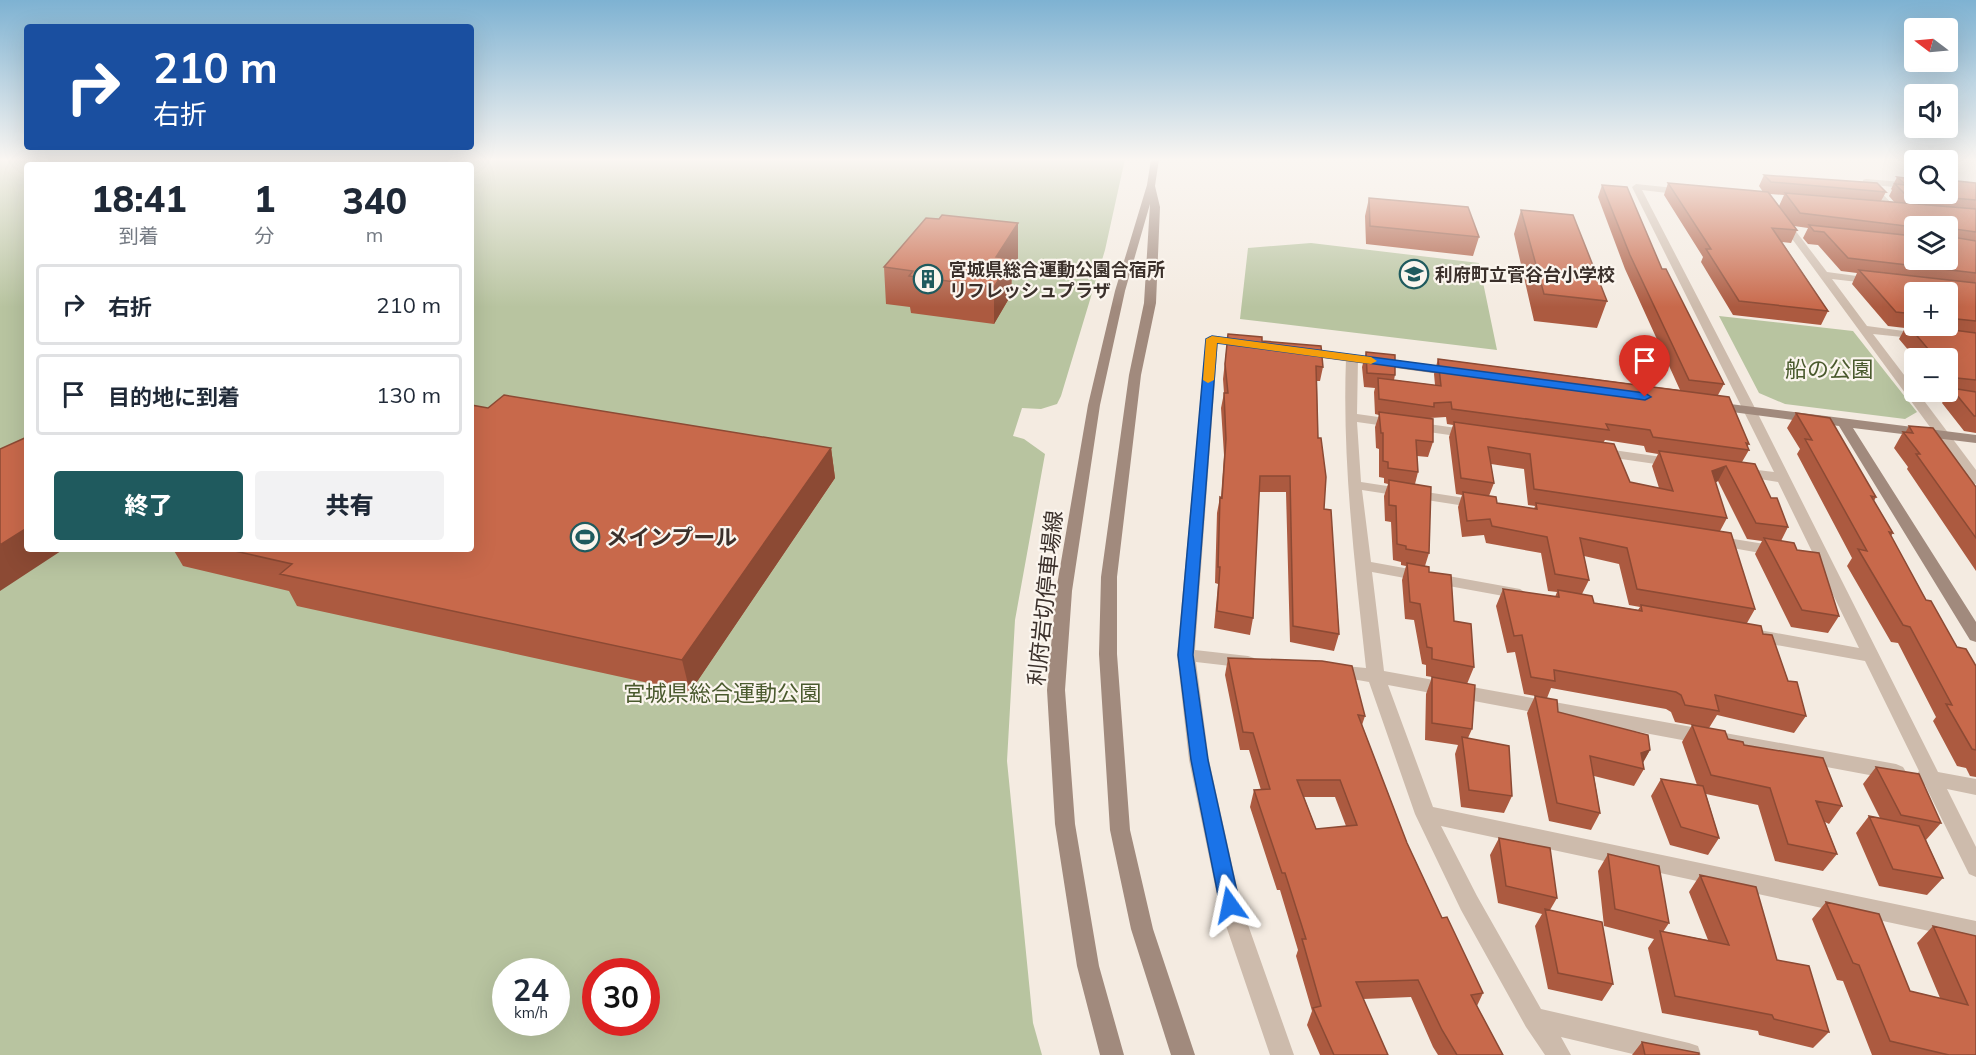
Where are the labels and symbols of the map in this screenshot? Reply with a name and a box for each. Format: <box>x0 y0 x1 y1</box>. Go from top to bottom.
north arrow <box>1904 18 1958 72</box>
place label: 宮城県総合運動公園合宿所 リフレッシュプラザ <box>949 258 1165 302</box>
school or university icon: 利府町立菅谷台小学校 <box>1398 258 1430 290</box>
building icon: 宮城県総合運動公園合宿所 リフレッシュプラザ <box>912 263 944 295</box>
place label: 利府町立菅谷台小学校 <box>1435 263 1615 286</box>
pin <box>1619 335 1670 397</box>
park label: 船の公園 <box>1785 355 1873 383</box>
street label: 利府岩切停車場線 <box>1022 509 1068 687</box>
sports icon: メインプール <box>569 521 601 553</box>
place label: メインプール <box>606 523 737 551</box>
park label: 宮城県総合運動公園 <box>623 679 821 707</box>
position arrow <box>1198 873 1262 937</box>
speed limit sign: 30 <box>582 958 660 1036</box>

